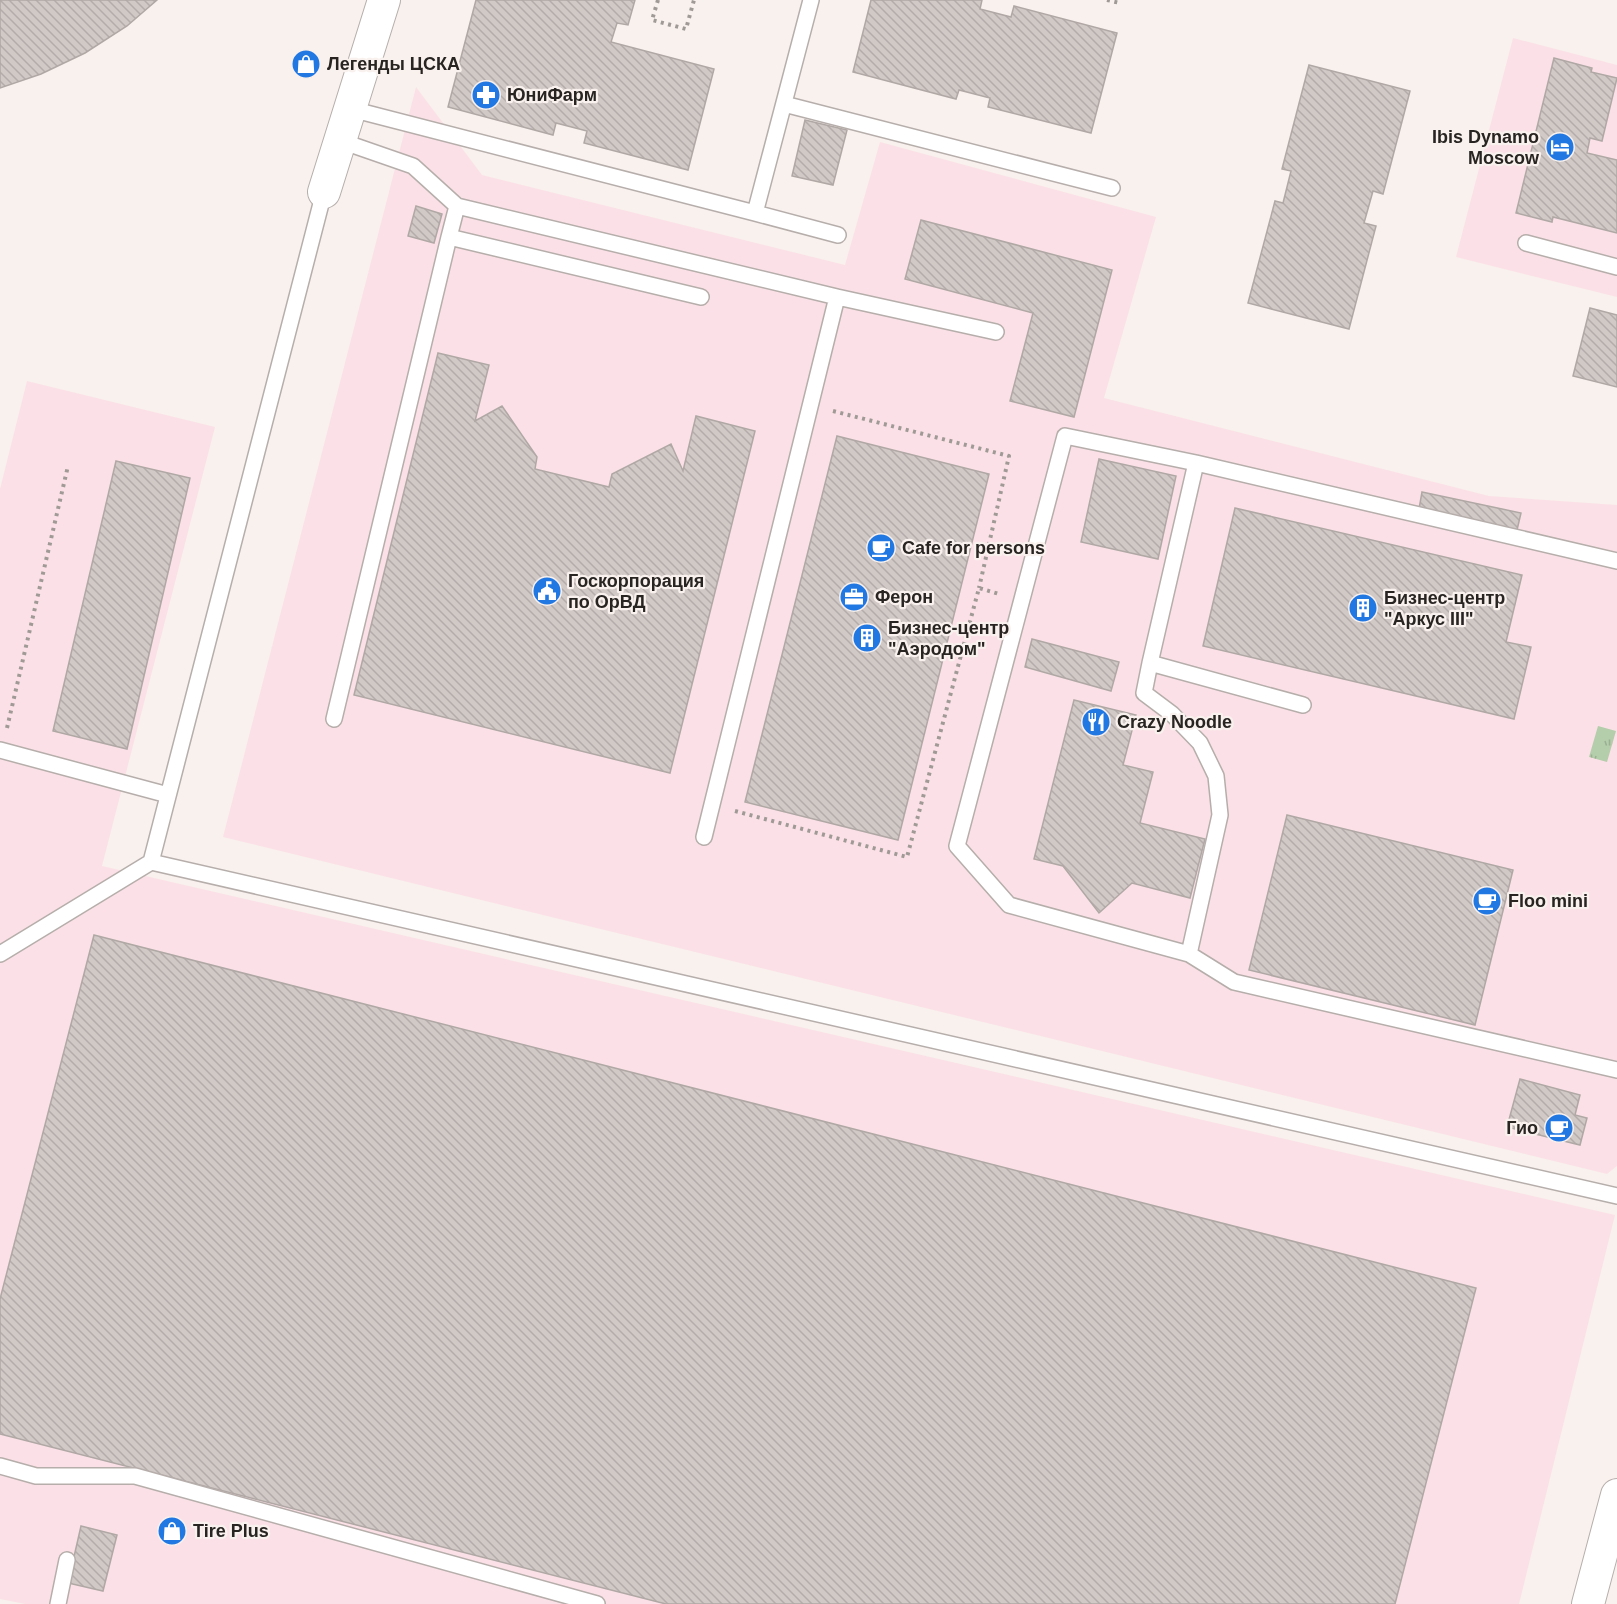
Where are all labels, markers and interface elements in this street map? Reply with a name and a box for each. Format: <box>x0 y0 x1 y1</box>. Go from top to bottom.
shop icon: Легенды ЦСКА <box>290 48 322 80</box>
place label: Легенды ЦСКА <box>327 54 460 74</box>
pharmacy icon: ЮниФарм <box>470 79 502 111</box>
place label: ЮниФарм <box>507 85 597 105</box>
place label: Ibis Dynamo Moscow <box>1432 127 1540 168</box>
hotel icon: Ibis Dynamo Moscow <box>1544 131 1576 163</box>
cafe icon: Cafe for persons <box>865 532 897 564</box>
place label: Cafe for persons <box>902 538 1045 558</box>
place label: Госкорпорация по ОрВД <box>568 571 704 612</box>
public building icon: Госкорпорация по ОрВД <box>531 575 563 607</box>
office icon: Ферон <box>838 581 870 613</box>
place label: Ферон <box>875 587 933 607</box>
place label: Бизнес-центр "Аркус III" <box>1384 588 1505 629</box>
building icon: Бизнес-центр "Аркус III" <box>1347 592 1379 624</box>
place label: Бизнес-центр "Аэродом" <box>888 618 1009 659</box>
building icon: Бизнес-центр "Аэродом" <box>851 622 883 654</box>
restaurant icon: Crazy Noodle <box>1080 706 1112 738</box>
place label: Crazy Noodle <box>1117 712 1232 732</box>
cafe icon: Floo mini <box>1471 885 1503 917</box>
place label: Floo mini <box>1508 891 1588 911</box>
cafe icon: Гио <box>1543 1112 1575 1144</box>
place label: Гио <box>1506 1118 1538 1138</box>
shop icon: Tire Plus <box>156 1515 188 1547</box>
place label: Tire Plus <box>193 1521 269 1541</box>

